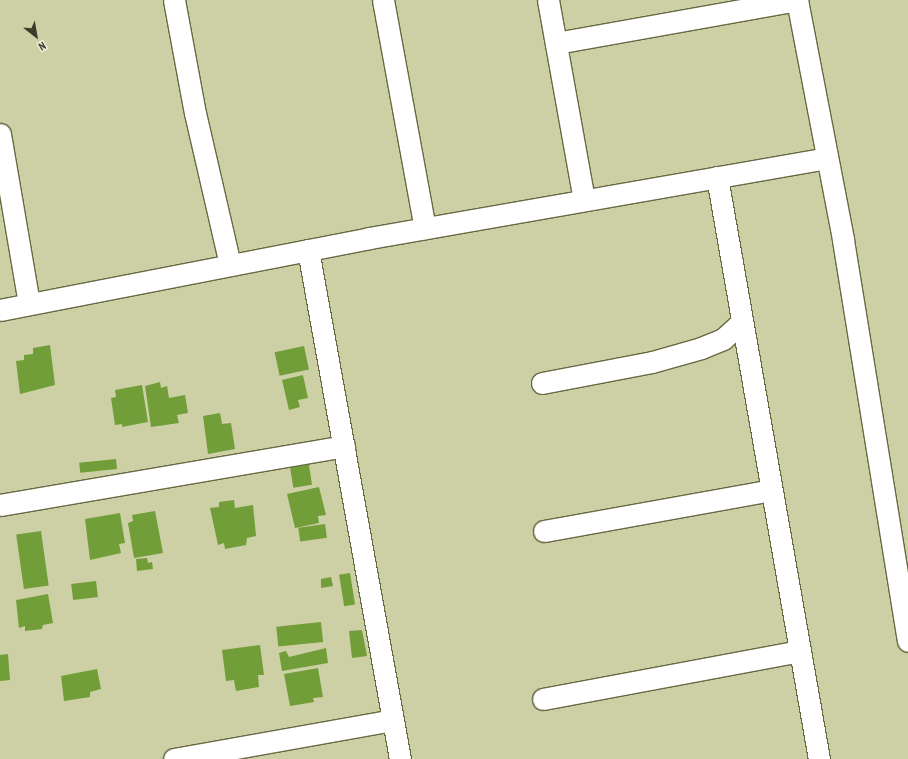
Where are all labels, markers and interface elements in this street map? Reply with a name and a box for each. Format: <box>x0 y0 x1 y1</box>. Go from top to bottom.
north arrow <box>16 16 56 56</box>
text: N <box>36 39 48 54</box>

